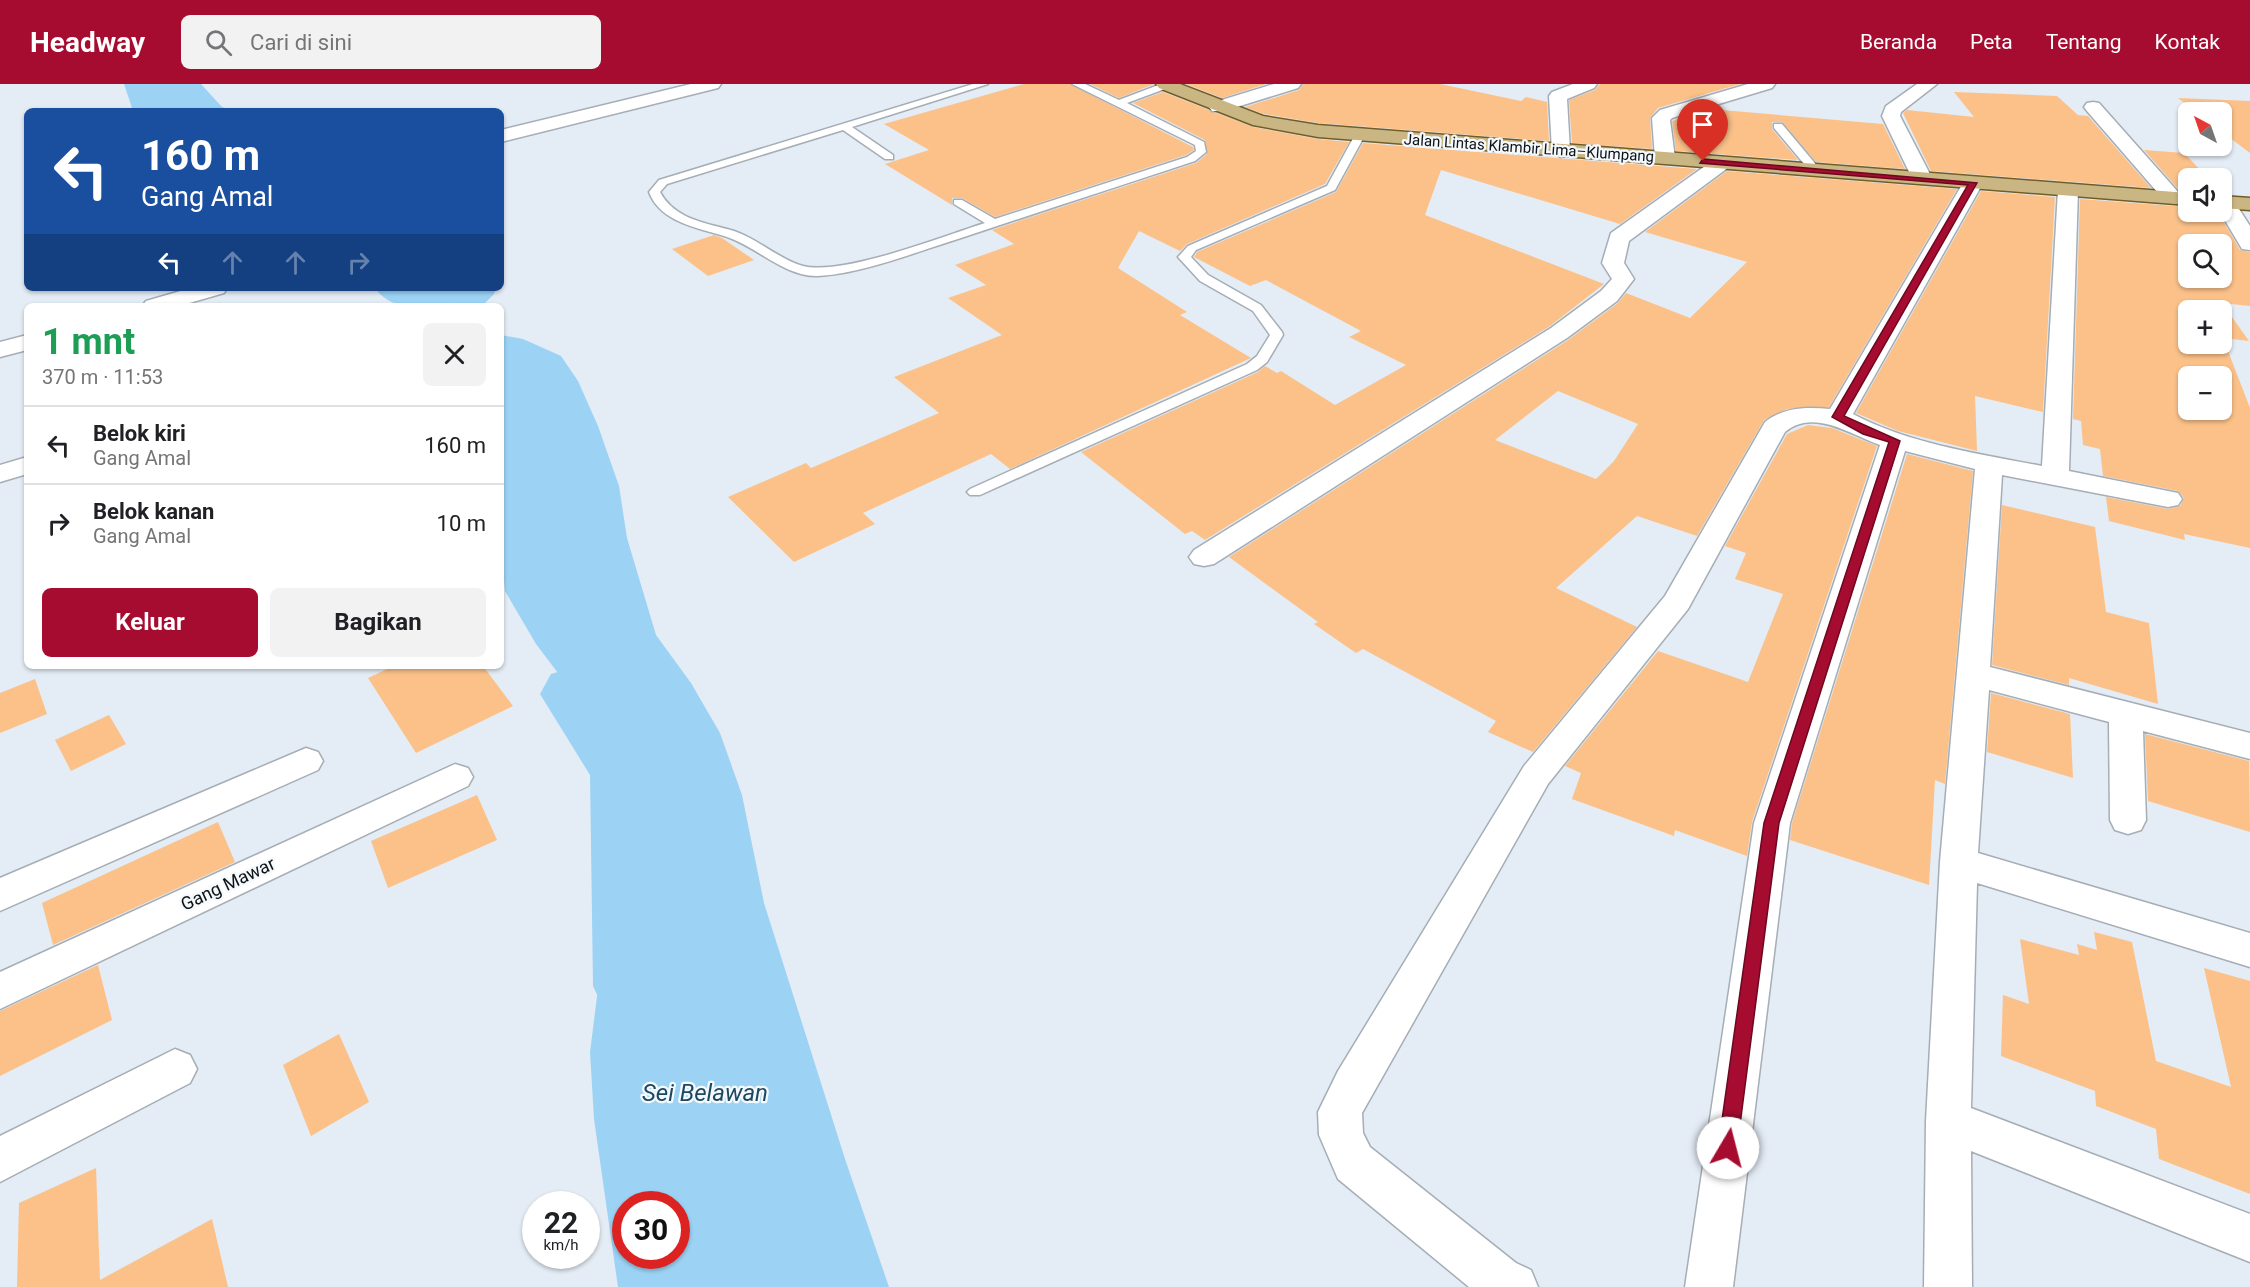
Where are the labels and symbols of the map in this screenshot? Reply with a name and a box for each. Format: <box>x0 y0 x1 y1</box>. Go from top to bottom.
pin <box>1677 99 1728 161</box>
north arrow <box>2178 102 2232 156</box>
street label: Jalan Lintas Klambir Lima–Klumpang <box>1403 130 1655 166</box>
street label: Gang Mawar <box>177 853 278 915</box>
water label: Sei Belawan <box>642 1079 768 1107</box>
position arrow <box>1696 1116 1760 1180</box>
speed limit sign: 30 <box>612 1191 690 1269</box>

